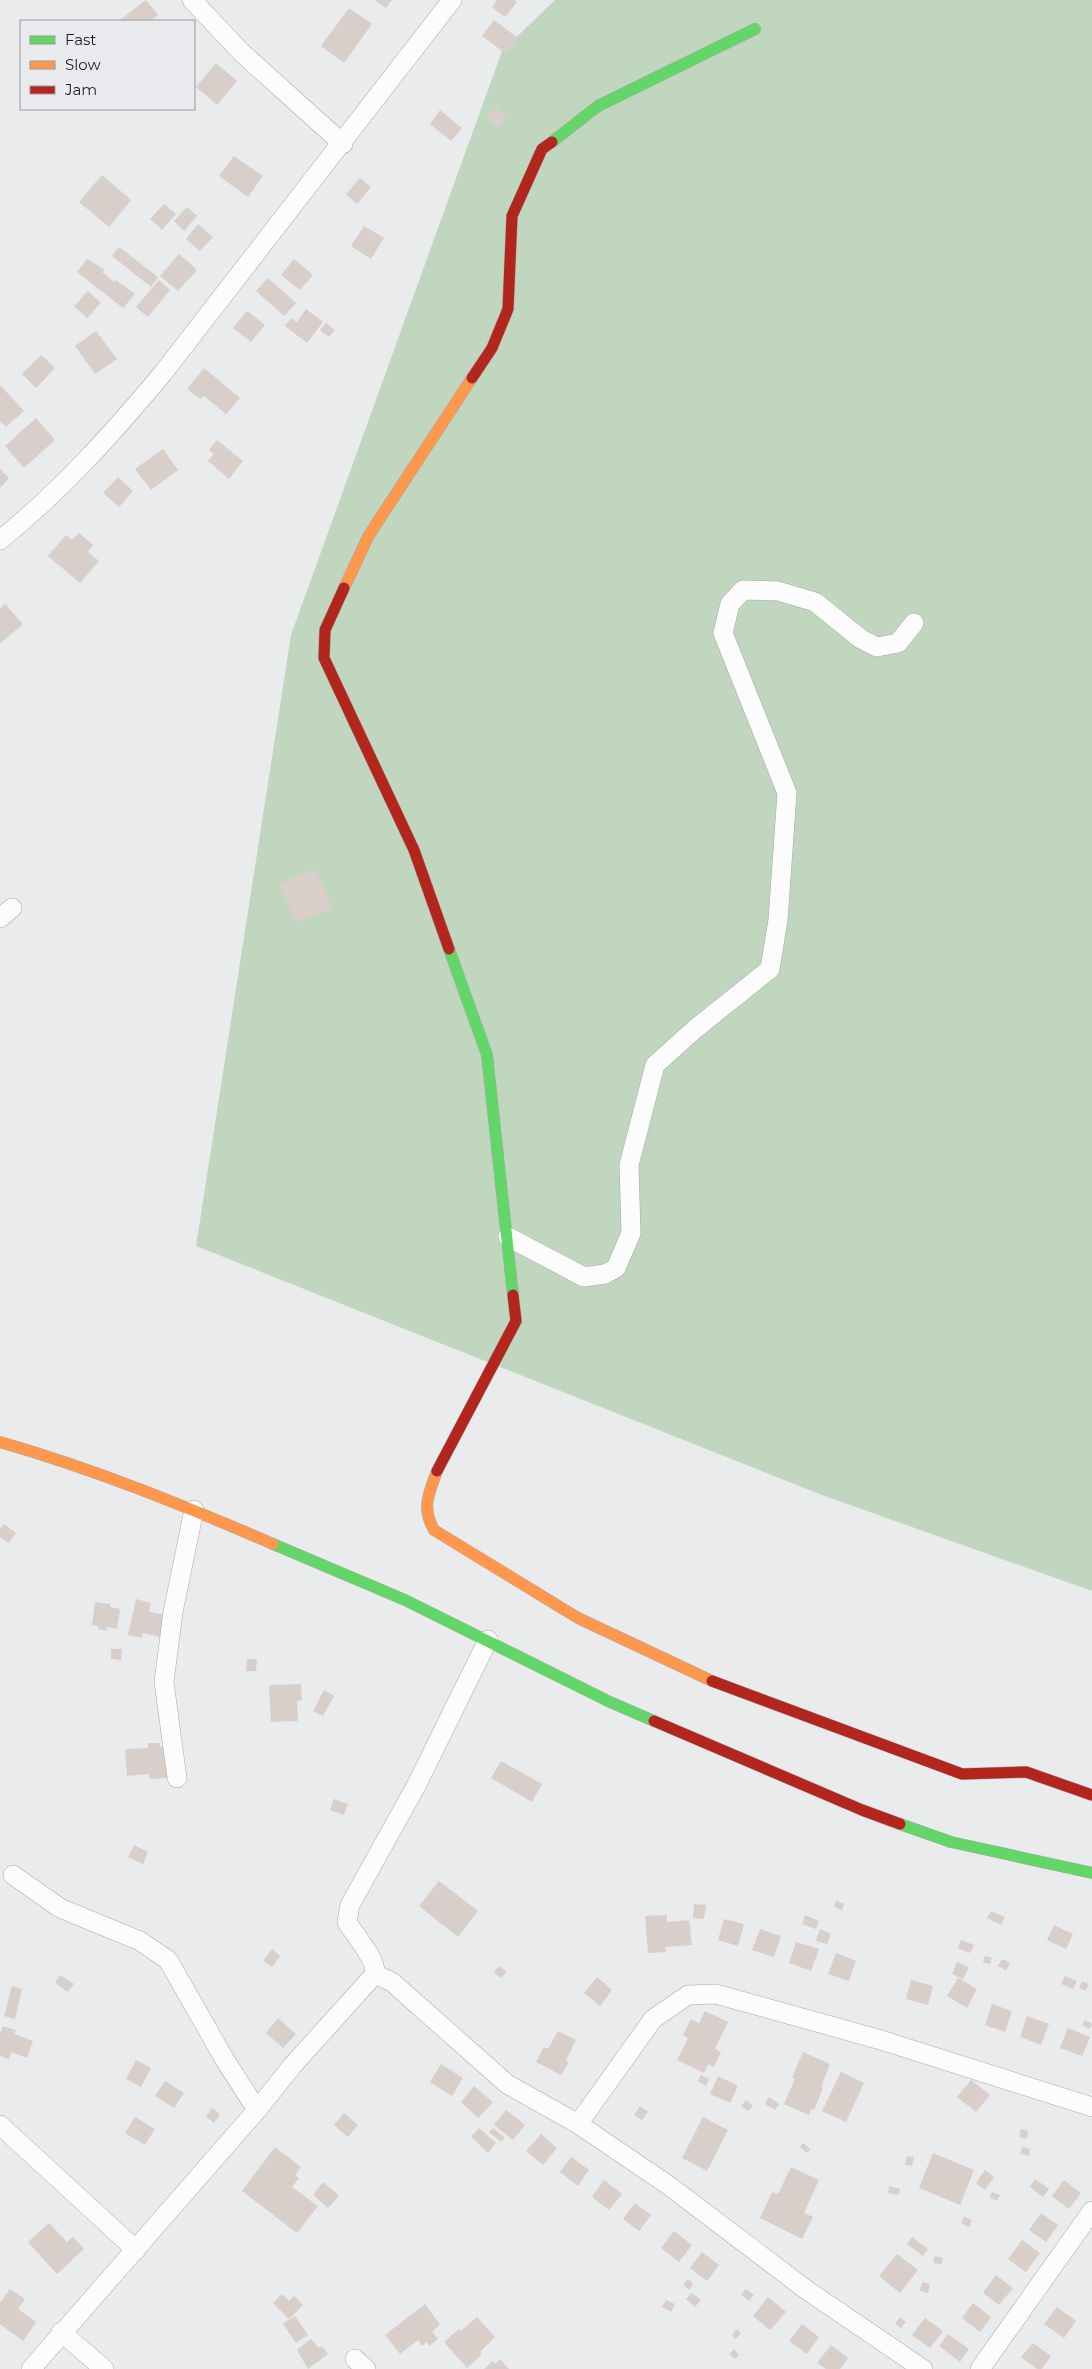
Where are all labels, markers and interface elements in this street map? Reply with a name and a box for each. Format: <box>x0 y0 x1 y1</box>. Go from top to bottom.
legend <box>20 20 195 110</box>
text: Fast <box>65 30 96 49</box>
text: Slow <box>65 55 101 74</box>
text: Jam <box>64 80 97 99</box>

